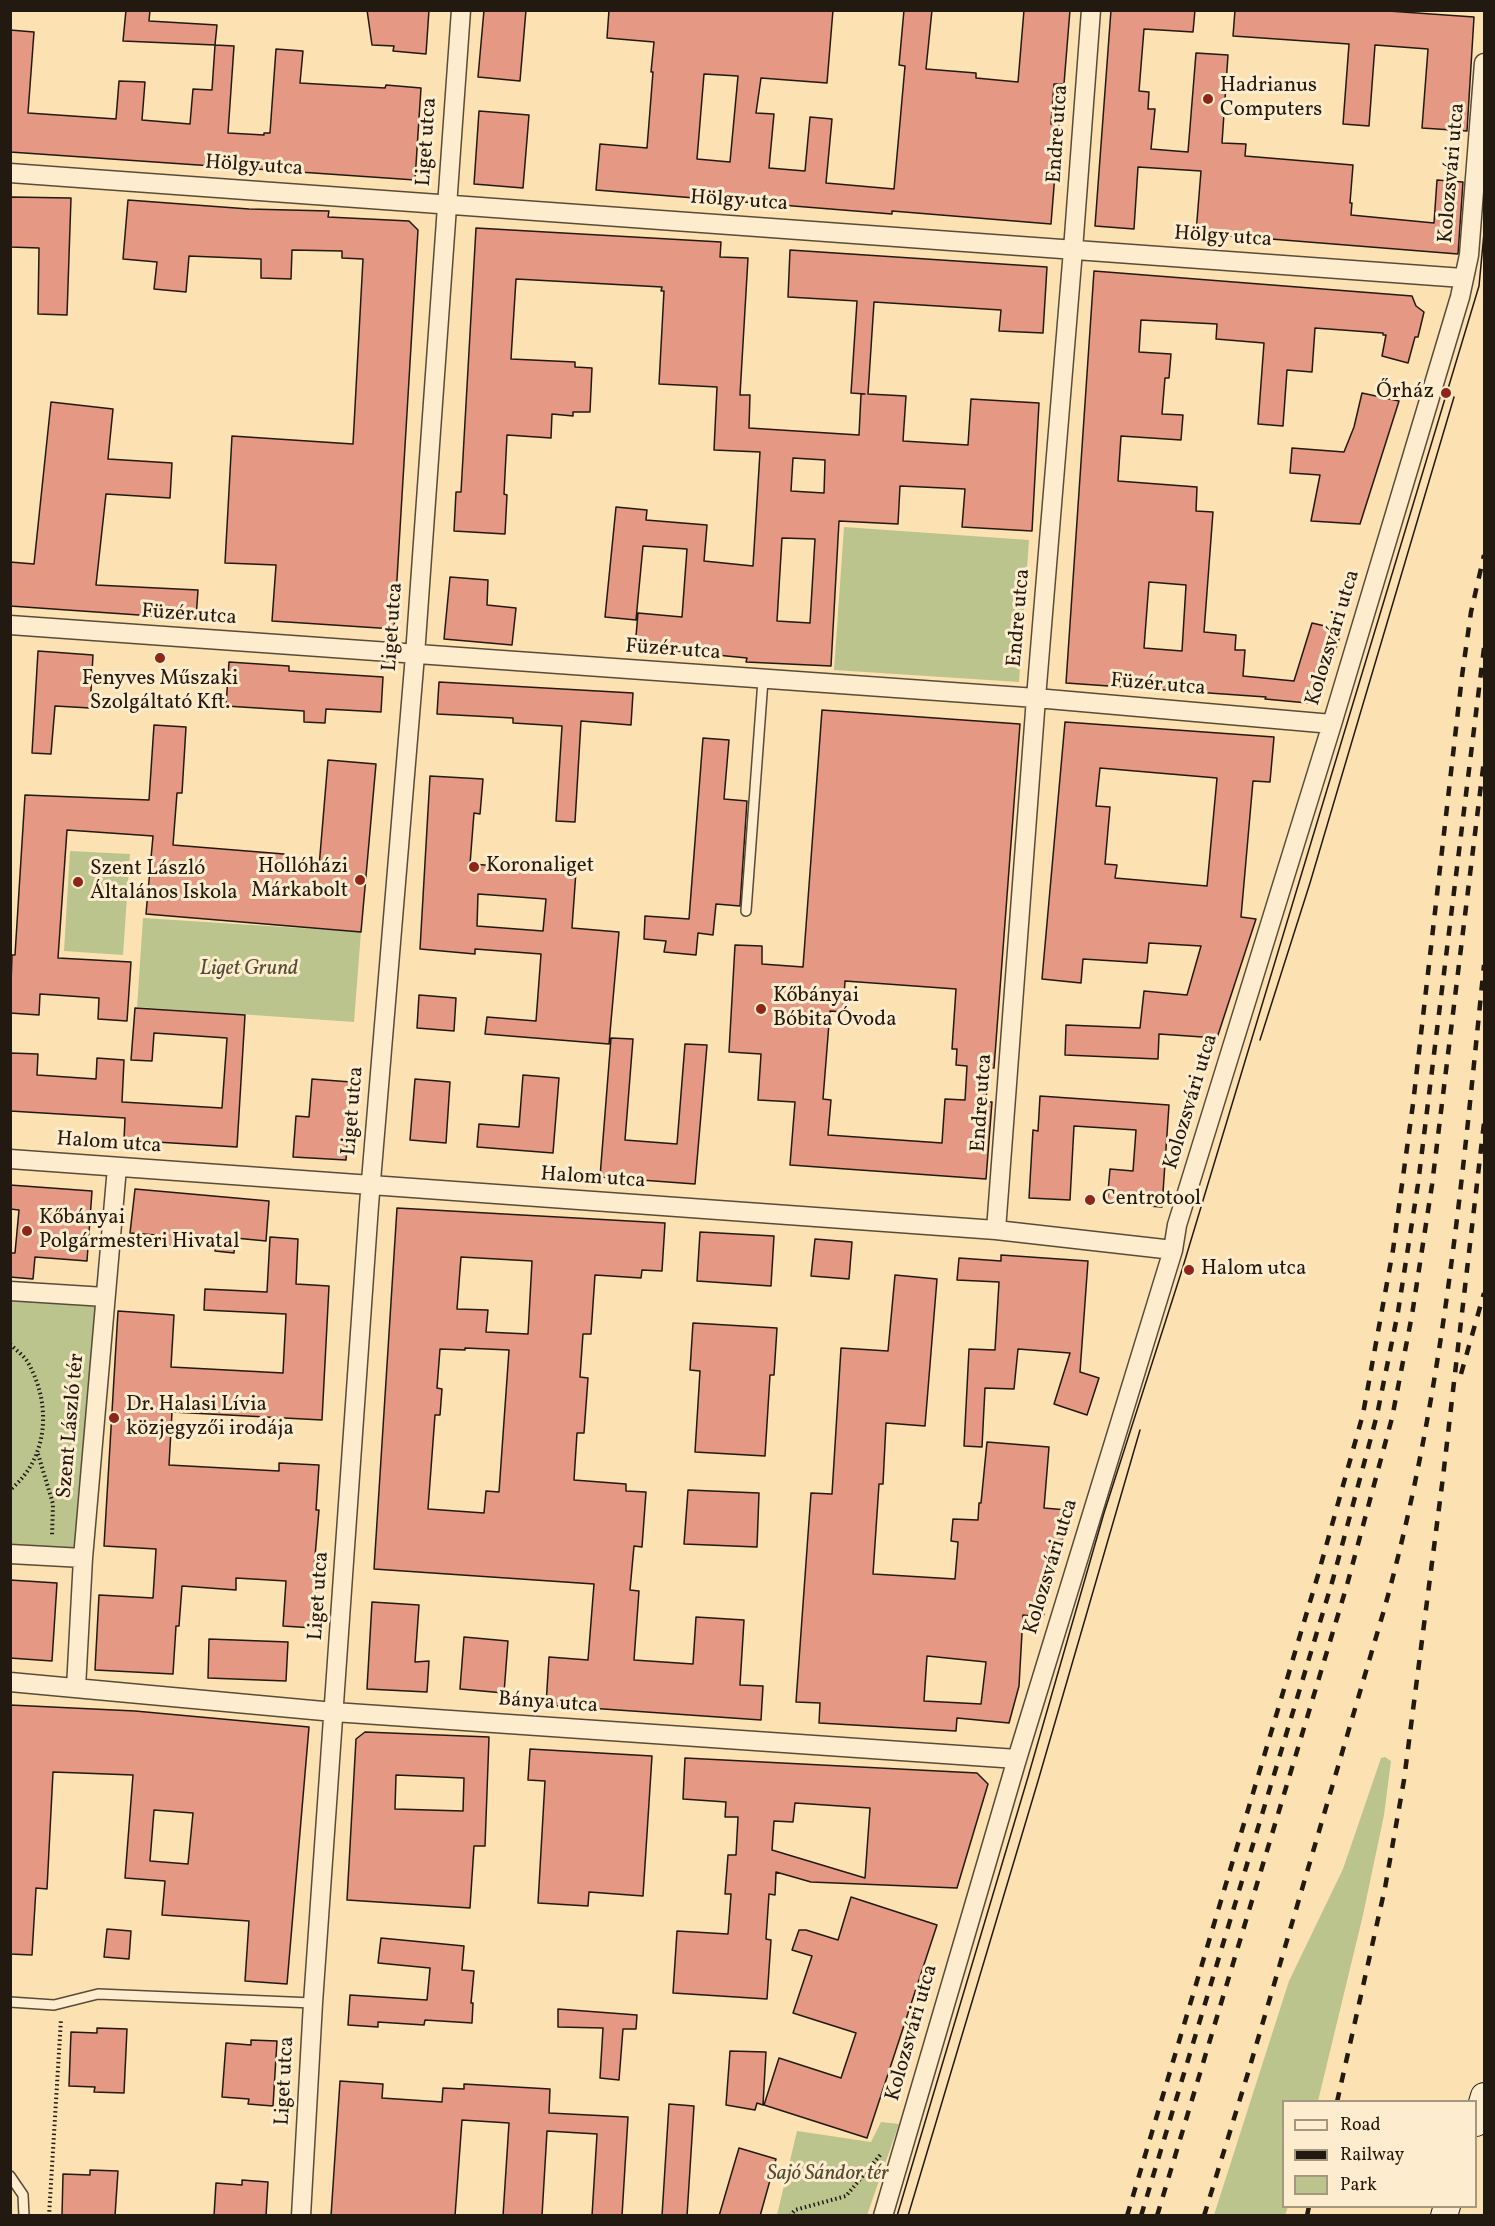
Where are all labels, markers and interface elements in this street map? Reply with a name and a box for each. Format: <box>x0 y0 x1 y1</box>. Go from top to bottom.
place label: Hadrianus Computers <box>1220 74 1322 124</box>
street label: Endre utca <box>1043 84 1075 184</box>
marker: Hadrianus Computers <box>1201 92 1215 106</box>
street label: Liget utca <box>412 97 444 187</box>
street label: Kolozsvári utca <box>1434 102 1472 244</box>
street label: Hölgy utca <box>204 151 304 183</box>
street label: Hölgy utca <box>689 186 789 218</box>
street label: Hölgy utca <box>1173 222 1273 254</box>
place label: Őrház <box>1376 380 1434 406</box>
marker: Őrház <box>1439 386 1453 400</box>
street label: Kolozsvári utca <box>1301 567 1367 709</box>
street label: Endre utca <box>1003 568 1037 668</box>
street label: Liget utca <box>378 582 410 672</box>
street label: Füzér utca <box>140 600 238 632</box>
street label: Füzér utca <box>624 635 722 667</box>
marker: Fenyves Műszaki Szolgáltató Kft. <box>153 651 167 665</box>
place label: Fenyves Műszaki Szolgáltató Kft. <box>82 667 238 717</box>
street label: Füzér utca <box>1109 669 1207 703</box>
place label: Koronaliget <box>486 854 594 880</box>
place label: Hollóházi Márkabolt <box>251 855 348 905</box>
place label: Szent László Általános Iskola <box>90 857 238 907</box>
marker: Koronaliget <box>467 860 481 874</box>
marker: Hollóházi Márkabolt <box>353 873 367 887</box>
marker: Szent László Általános Iskola <box>71 875 85 889</box>
park label: Liget Grund <box>200 957 298 983</box>
place label: Kőbányai Bóbita Óvoda <box>773 984 897 1034</box>
marker: Kőbányai Bóbita Óvoda <box>754 1002 768 1016</box>
street label: Kolozsvári utca <box>1159 1031 1225 1173</box>
street label: Endre utca <box>967 1053 999 1153</box>
street label: Liget utca <box>338 1065 370 1157</box>
street label: Halom utca <box>56 1128 162 1160</box>
street label: Halom utca <box>540 1163 646 1195</box>
place label: Centrotool <box>1102 1187 1201 1213</box>
marker: Centrotool <box>1083 1193 1097 1207</box>
place label: Kőbányai Polgármesteri Hivatal <box>39 1206 239 1256</box>
marker: Kőbányai Polgármesteri Hivatal <box>20 1224 34 1238</box>
place label: Halom utca <box>1201 1257 1306 1283</box>
marker: Halom utca <box>1182 1263 1196 1277</box>
street label: Szent László tér <box>53 1352 91 1500</box>
place label: Dr. Halasi Lívia közjegyzői irodája <box>126 1393 294 1443</box>
marker: Dr. Halasi Lívia közjegyzői irodája <box>107 1411 121 1425</box>
street label: Kolozsvári utca <box>1019 1496 1085 1638</box>
street label: Liget utca <box>304 1551 336 1641</box>
street label: Bánya utca <box>497 1688 599 1720</box>
street label: Kolozsvári utca <box>882 1962 944 2104</box>
street label: Liget utca <box>271 2036 301 2126</box>
legend <box>1282 2100 1477 2208</box>
text: Road <box>1340 2113 1381 2138</box>
text: Railway <box>1340 2143 1404 2168</box>
park label: Sajó Sándor tér <box>767 2162 889 2188</box>
text: Park <box>1340 2173 1377 2198</box>

